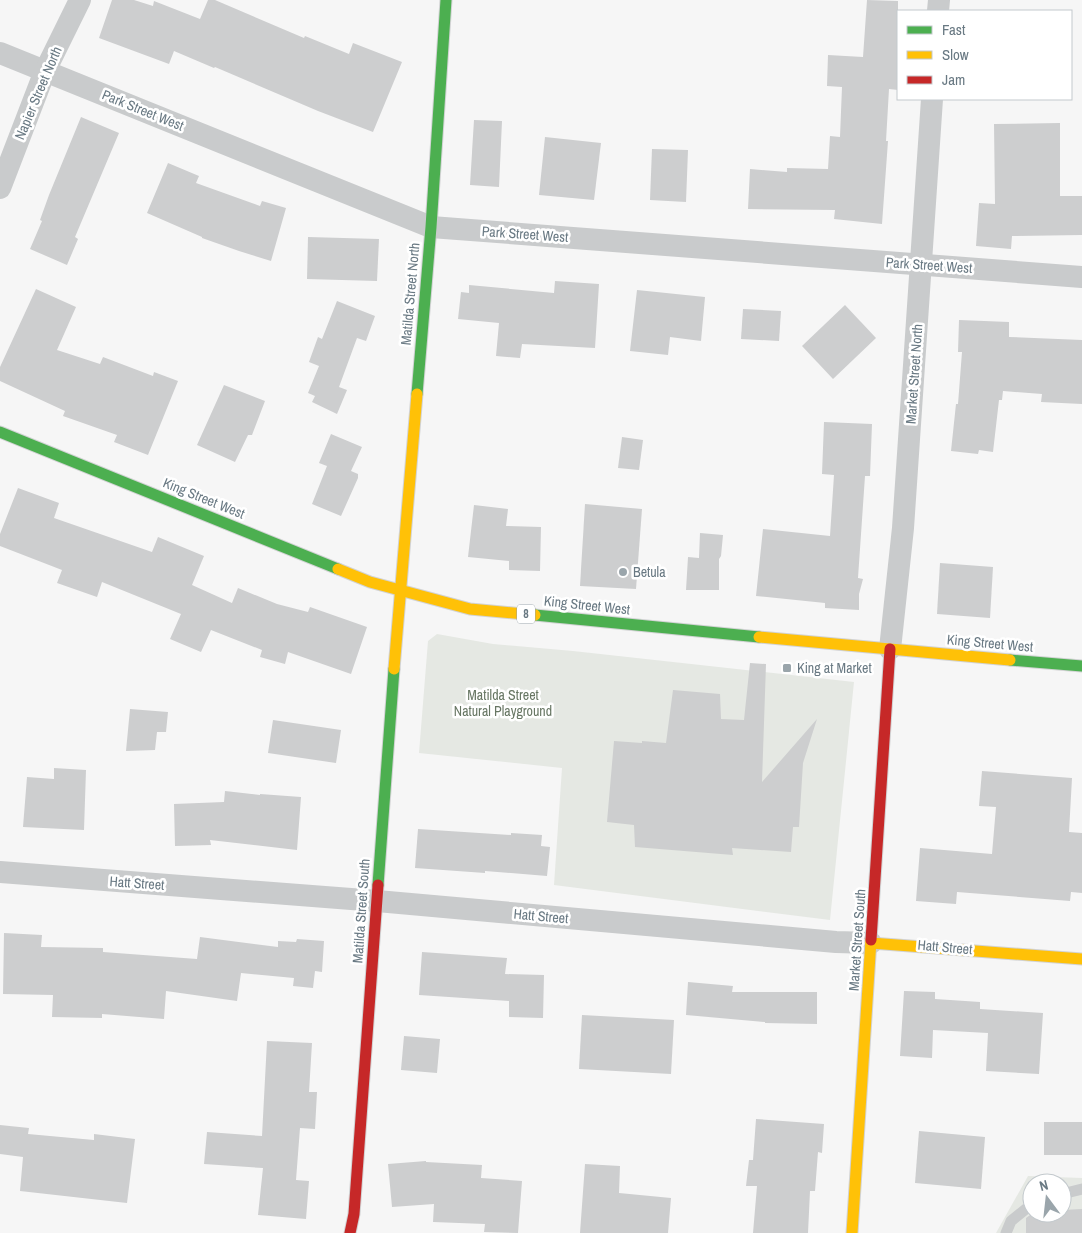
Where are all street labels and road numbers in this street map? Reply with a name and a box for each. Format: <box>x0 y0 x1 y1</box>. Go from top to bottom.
street label: Napier Street North <box>10 44 66 142</box>
street label: Park Street West <box>99 85 187 135</box>
street label: Park Street West <box>481 222 569 246</box>
street label: Matilda Street North <box>397 242 423 346</box>
street label: Park Street West <box>885 253 973 277</box>
street label: Market Street North <box>902 323 926 425</box>
street label: King Street West <box>160 473 248 523</box>
street label: King Street West <box>543 592 631 618</box>
road number: 8 <box>517 604 535 624</box>
street label: King Street West <box>946 630 1034 656</box>
street label: Matilda Street South <box>348 858 374 964</box>
street label: Hatt Street <box>109 872 165 894</box>
street label: Market Street South <box>844 888 870 992</box>
street label: Hatt Street <box>513 905 569 927</box>
street label: Hatt Street <box>917 936 973 958</box>

